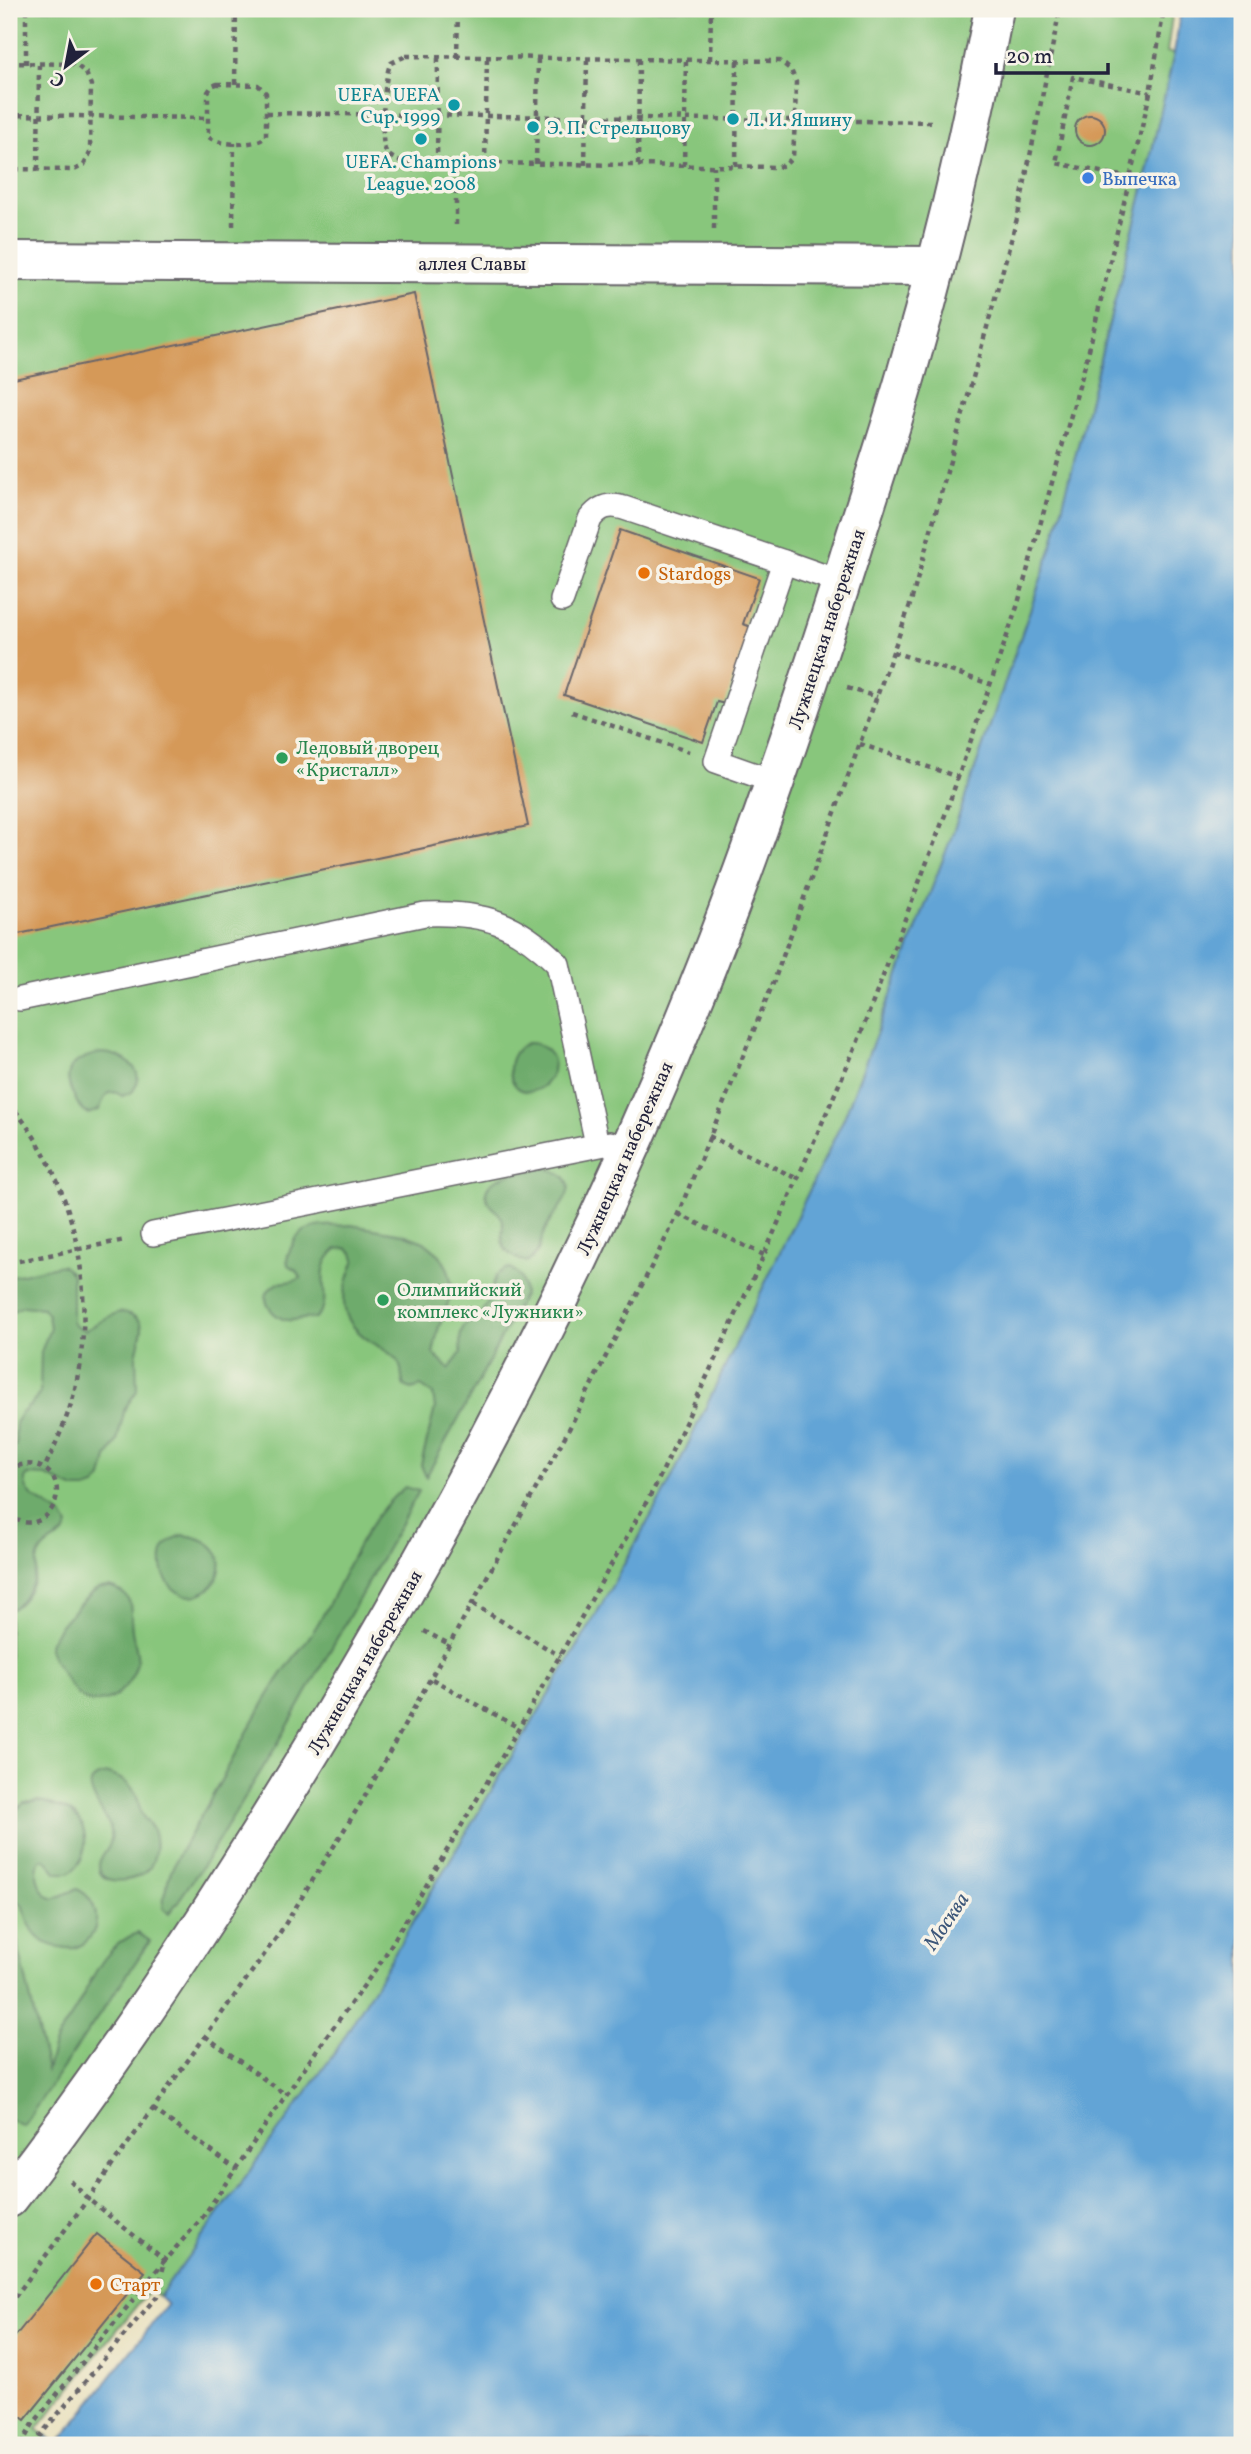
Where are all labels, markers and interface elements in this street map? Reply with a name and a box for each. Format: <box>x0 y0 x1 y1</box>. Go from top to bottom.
north arrow <box>32 32 102 102</box>
scale bar <box>996 32 1108 76</box>
text: 20 m <box>1006 43 1052 72</box>
text: С <box>46 64 70 93</box>
place label: UEFA. UEFA Cup. 1999 <box>337 83 440 131</box>
marker: UEFA. UEFA Cup. 1999 <box>446 97 462 113</box>
place label: Л. И. Яшину <box>747 108 852 134</box>
marker: Л. И. Яшину <box>725 111 741 127</box>
place label: Э. П. Стрельцову <box>547 116 691 142</box>
marker: Э. П. Стрельцову <box>525 119 541 135</box>
marker: UEFA. Champions League. 2008 <box>413 131 429 147</box>
place label: UEFA. Champions League. 2008 <box>345 150 497 198</box>
place label: Выпечка <box>1102 167 1177 193</box>
marker: Выпечка <box>1080 170 1096 186</box>
street label: аллея Славы <box>418 252 526 278</box>
street label: Лужнецкая набережная <box>783 526 873 733</box>
place label: Stardogs <box>658 562 731 588</box>
marker: Stardogs <box>636 565 652 581</box>
place label: Ледовый дворец «Кристалл» <box>296 736 440 784</box>
marker: Ледовый дворец «Кристалл» <box>274 750 290 766</box>
street label: Лужнецкая набережная <box>571 1058 680 1260</box>
place label: Олимпийский комплекс «Лужники» <box>397 1278 584 1326</box>
marker: Олимпийский комплекс «Лужники» <box>375 1292 391 1308</box>
street label: Лужнецкая набережная <box>302 1566 429 1760</box>
water label: Москва <box>917 1887 977 1957</box>
place label: Старт <box>110 2273 161 2299</box>
marker: Старт <box>88 2276 104 2292</box>

